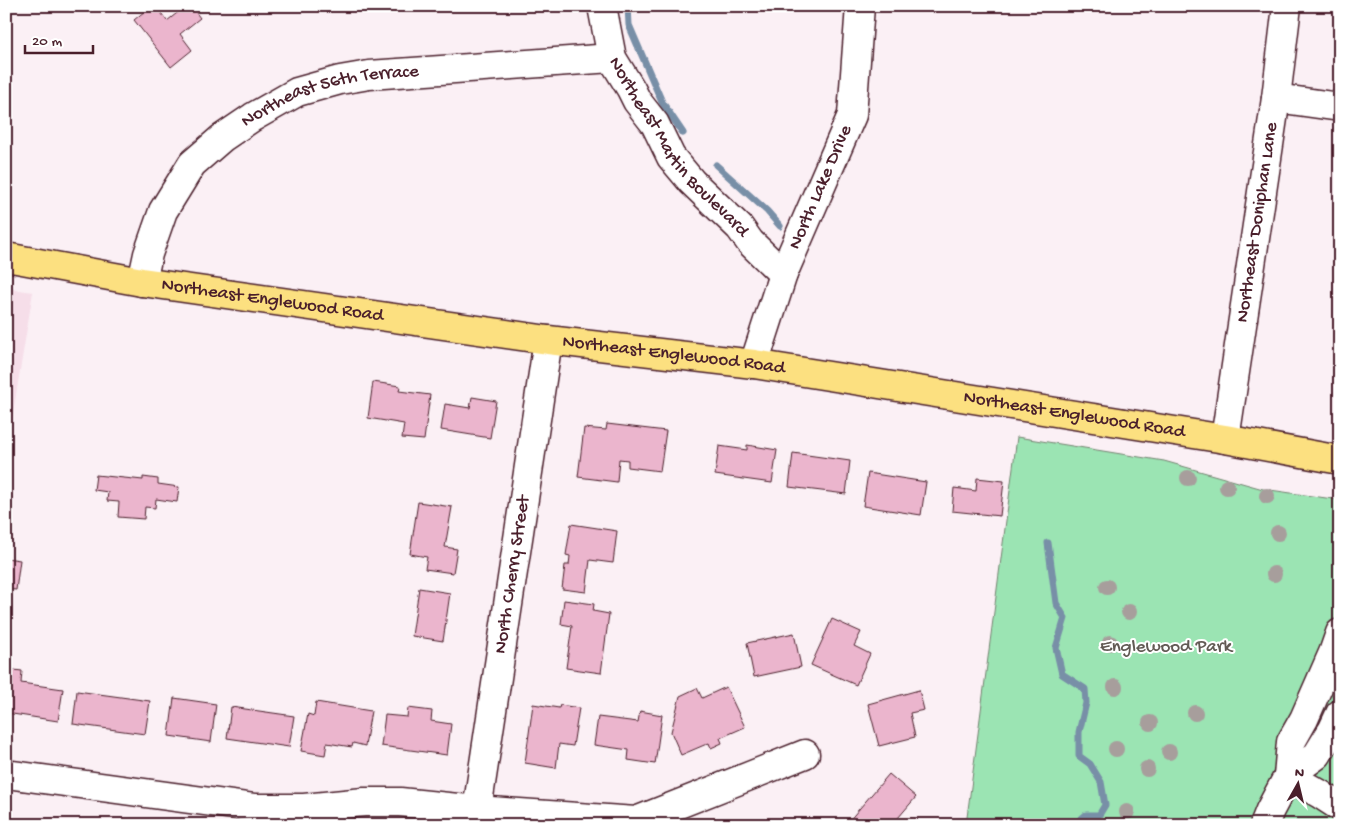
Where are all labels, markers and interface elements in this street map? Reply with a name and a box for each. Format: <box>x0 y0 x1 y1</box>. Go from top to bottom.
scale bar <box>25 22 92 54</box>
text: 20 m <box>32 33 62 51</box>
street label: Northeast Martin Boulevard <box>603 53 755 243</box>
street label: Northeast 56th Terrace <box>237 60 420 133</box>
street label: North Lake Drive <box>784 121 858 253</box>
street label: Northeast Doniphan Lane <box>1231 121 1284 324</box>
street label: Northeast Englewood Road <box>160 273 387 328</box>
street label: Northeast Englewood Road <box>561 330 788 381</box>
street label: Northeast Englewood Road <box>962 386 1188 444</box>
street label: North Cherry Street <box>489 492 536 655</box>
park label: Englewood Park <box>1100 636 1234 659</box>
north arrow <box>1274 758 1324 808</box>
text: N <box>1294 765 1305 783</box>

